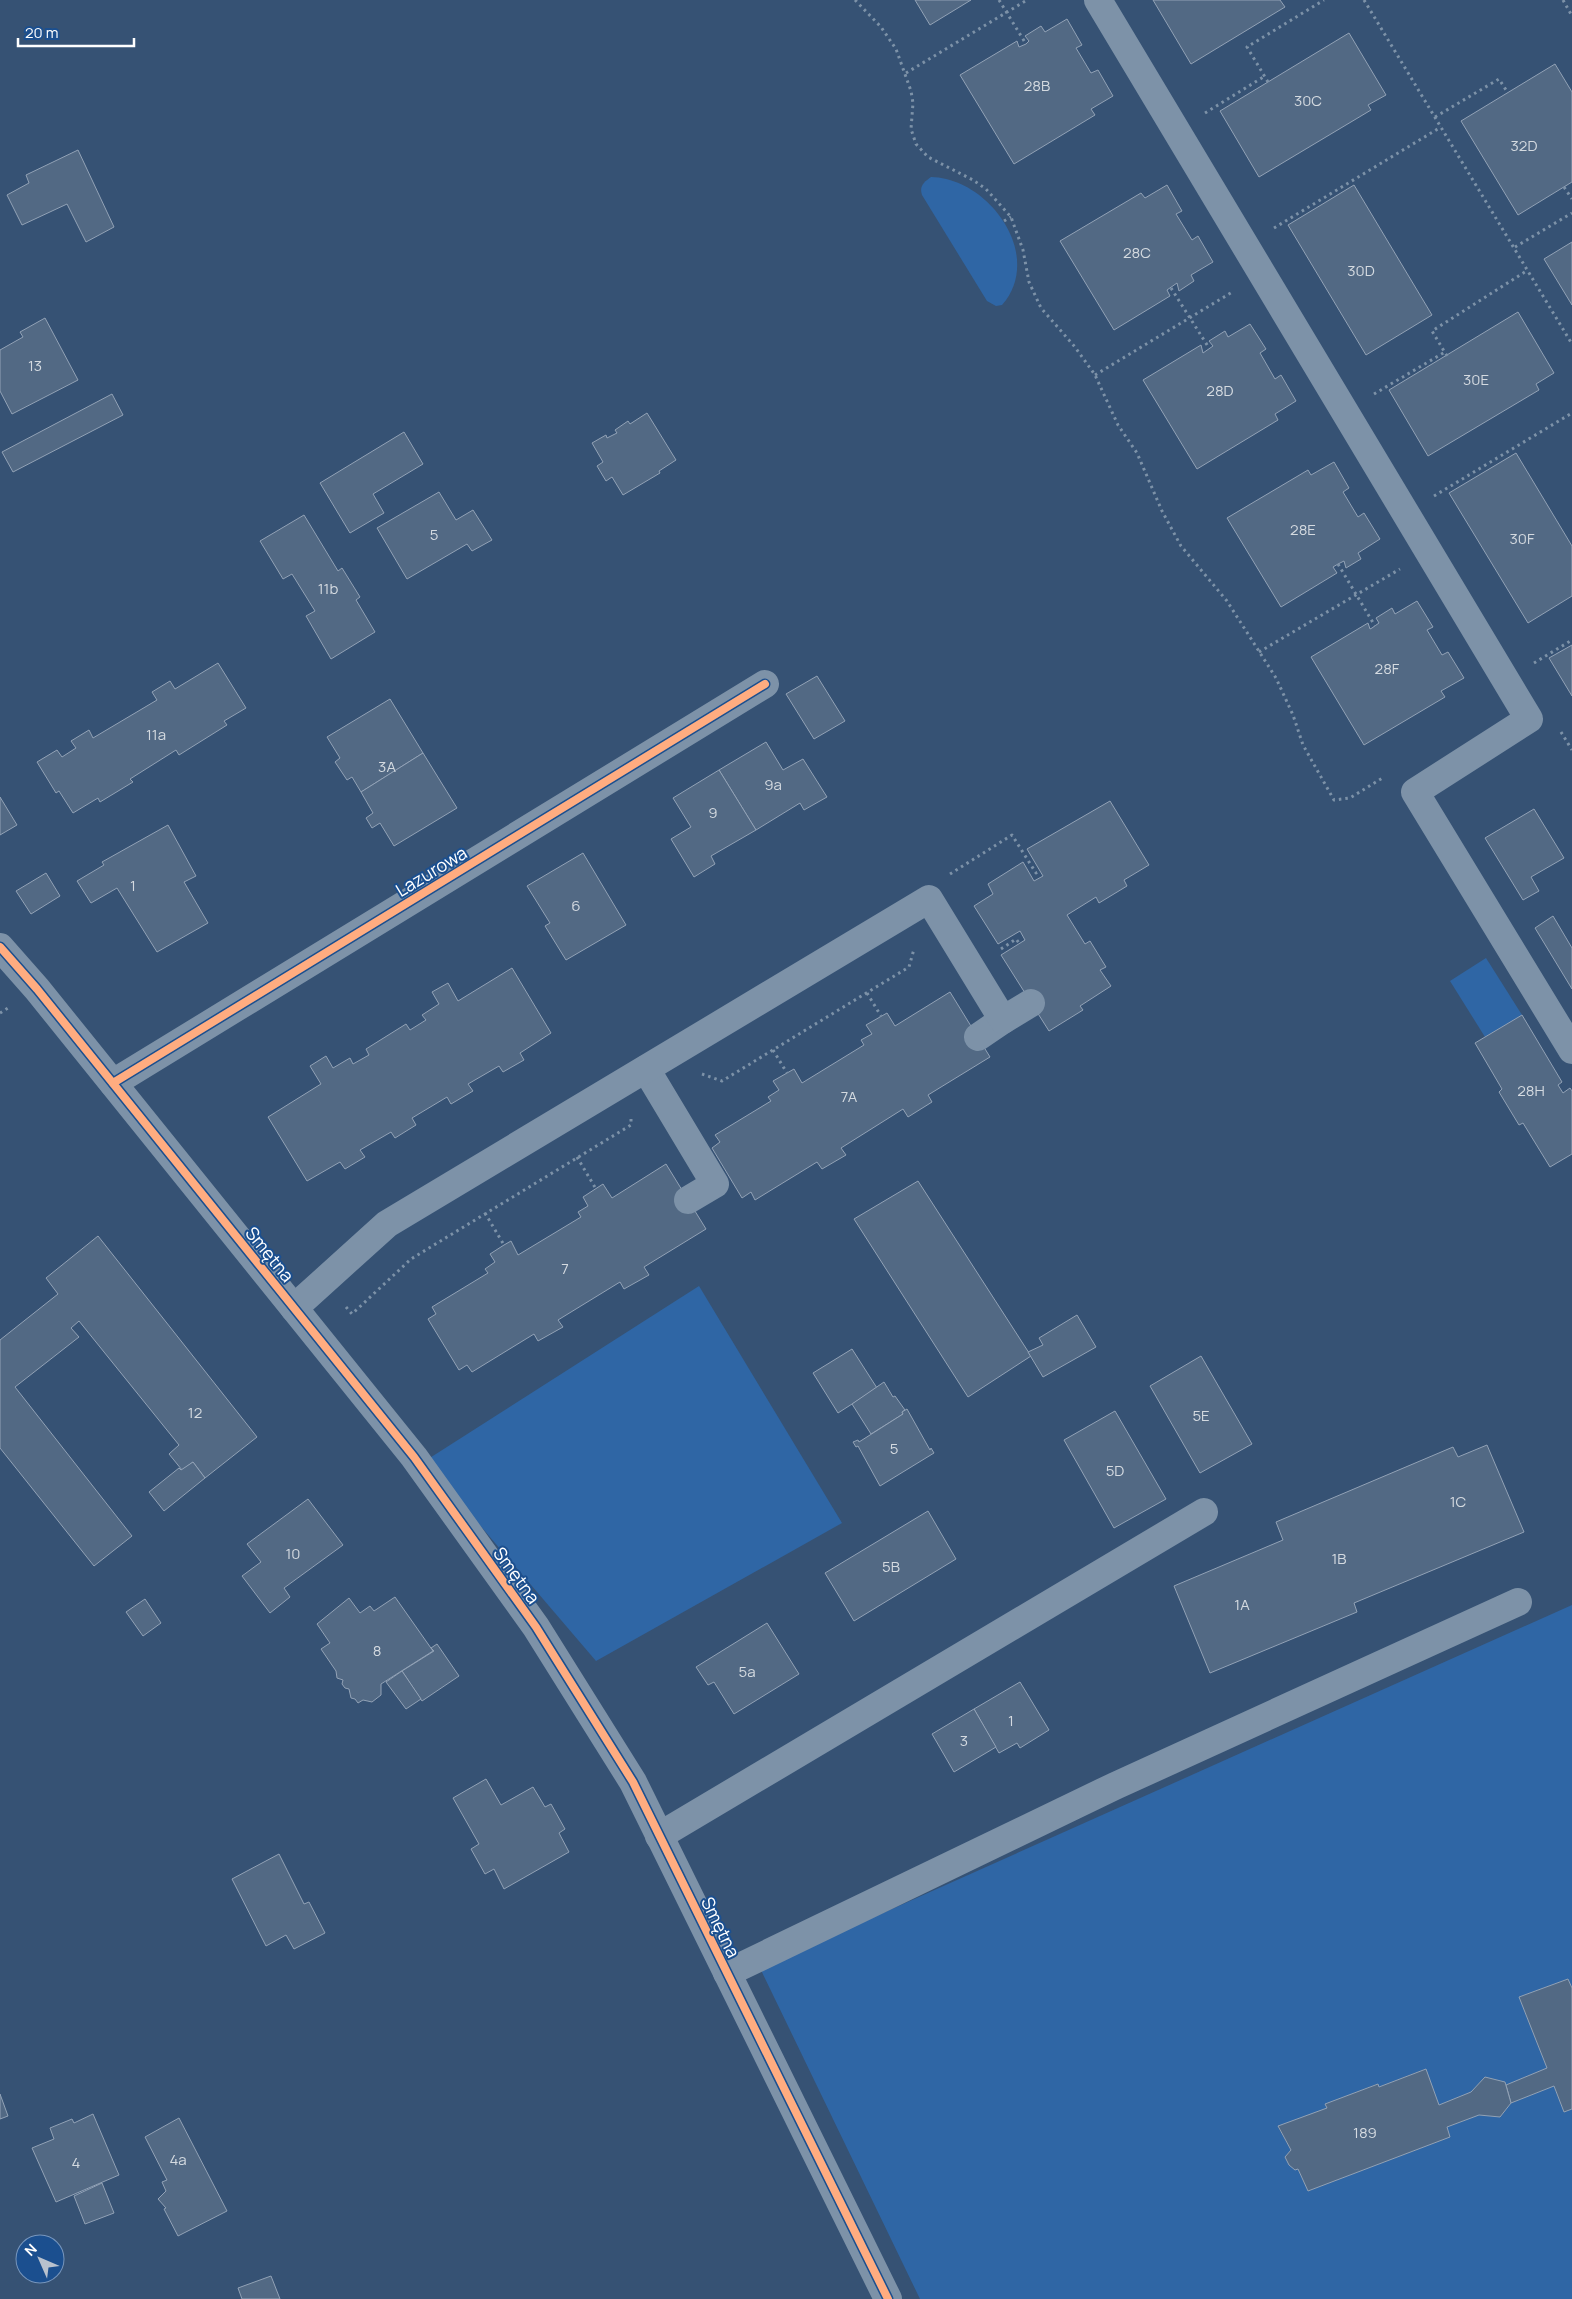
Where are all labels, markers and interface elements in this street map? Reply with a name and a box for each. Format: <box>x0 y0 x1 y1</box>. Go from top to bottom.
scale bar <box>18 15 134 47</box>
text: 20 m <box>25 22 58 43</box>
house number: 28B <box>1024 75 1050 96</box>
house number: 30C <box>1294 90 1322 111</box>
house number: 32D <box>1511 135 1537 156</box>
house number: 28C <box>1123 242 1151 263</box>
house number: 30D <box>1347 260 1375 281</box>
house number: 13 <box>28 355 42 376</box>
house number: 30E <box>1463 369 1489 390</box>
house number: 28D <box>1206 380 1234 401</box>
house number: 28E <box>1290 519 1316 540</box>
house number: 5 <box>430 524 438 545</box>
house number: 30F <box>1510 528 1535 549</box>
house number: 11b <box>318 578 338 599</box>
house number: 28F <box>1375 658 1400 679</box>
house number: 11a <box>146 724 166 745</box>
house number: 3A <box>378 756 396 777</box>
house number: 9a <box>764 774 782 795</box>
house number: 9 <box>708 802 718 823</box>
street label: Lazurowa <box>391 840 471 902</box>
house number: 1 <box>130 875 136 896</box>
house number: 6 <box>571 895 581 916</box>
house number: 28H <box>1517 1080 1545 1101</box>
house number: 7A <box>841 1086 858 1107</box>
street label: Smętna <box>240 1221 300 1287</box>
house number: 7 <box>561 1258 569 1279</box>
house number: 12 <box>188 1402 202 1423</box>
house number: 5E <box>1192 1405 1210 1426</box>
house number: 5 <box>890 1438 898 1459</box>
house number: 5D <box>1106 1460 1124 1481</box>
house number: 1C <box>1450 1491 1467 1512</box>
street label: Smętna <box>488 1542 546 1608</box>
house number: 10 <box>286 1543 301 1564</box>
house number: 1B <box>1331 1548 1347 1569</box>
house number: 5B <box>882 1556 900 1577</box>
house number: 1A <box>1234 1594 1250 1615</box>
house number: 8 <box>373 1640 381 1661</box>
house number: 5a <box>739 1661 756 1682</box>
house number: 1 <box>1008 1710 1014 1731</box>
house number: 3 <box>960 1730 968 1751</box>
street label: Smętna <box>696 1893 746 1961</box>
house number: 189 <box>1353 2122 1377 2143</box>
house number: 4a <box>169 2149 187 2170</box>
house number: 4 <box>72 2152 81 2173</box>
north arrow <box>15 2234 65 2284</box>
text: N <box>20 2239 41 2260</box>

